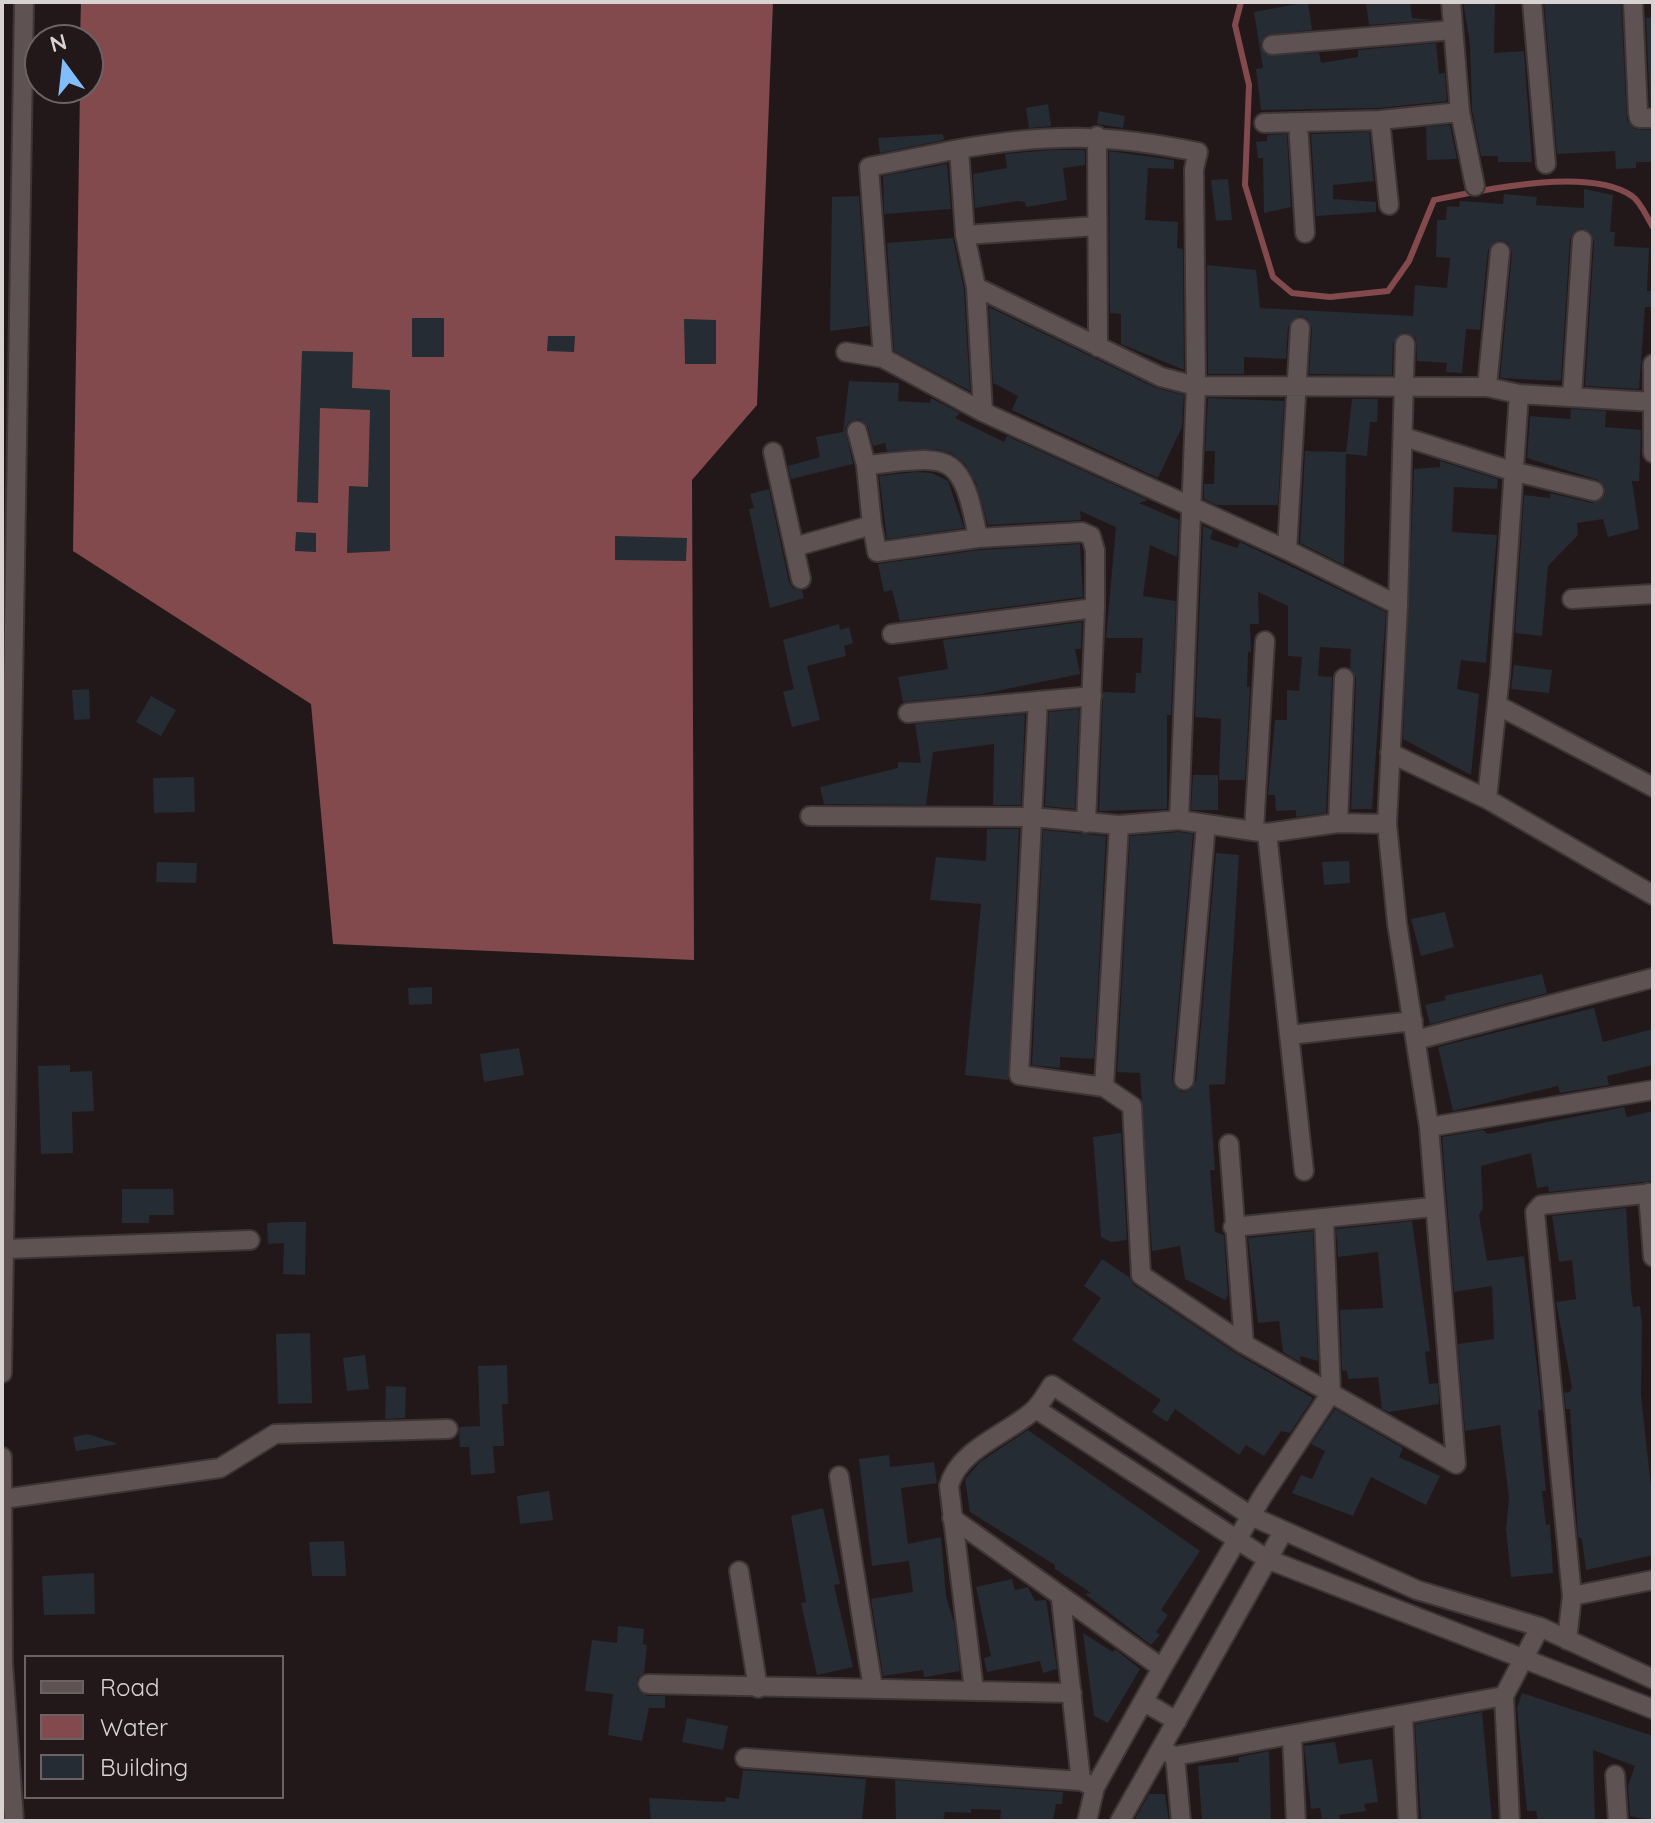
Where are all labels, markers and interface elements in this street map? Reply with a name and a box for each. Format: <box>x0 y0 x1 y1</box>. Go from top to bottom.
north arrow <box>24 24 104 104</box>
text: N <box>47 27 70 58</box>
legend <box>24 1655 284 1799</box>
text: Road <box>100 1672 160 1702</box>
text: Water <box>100 1712 168 1742</box>
text: Building <box>100 1752 188 1782</box>

